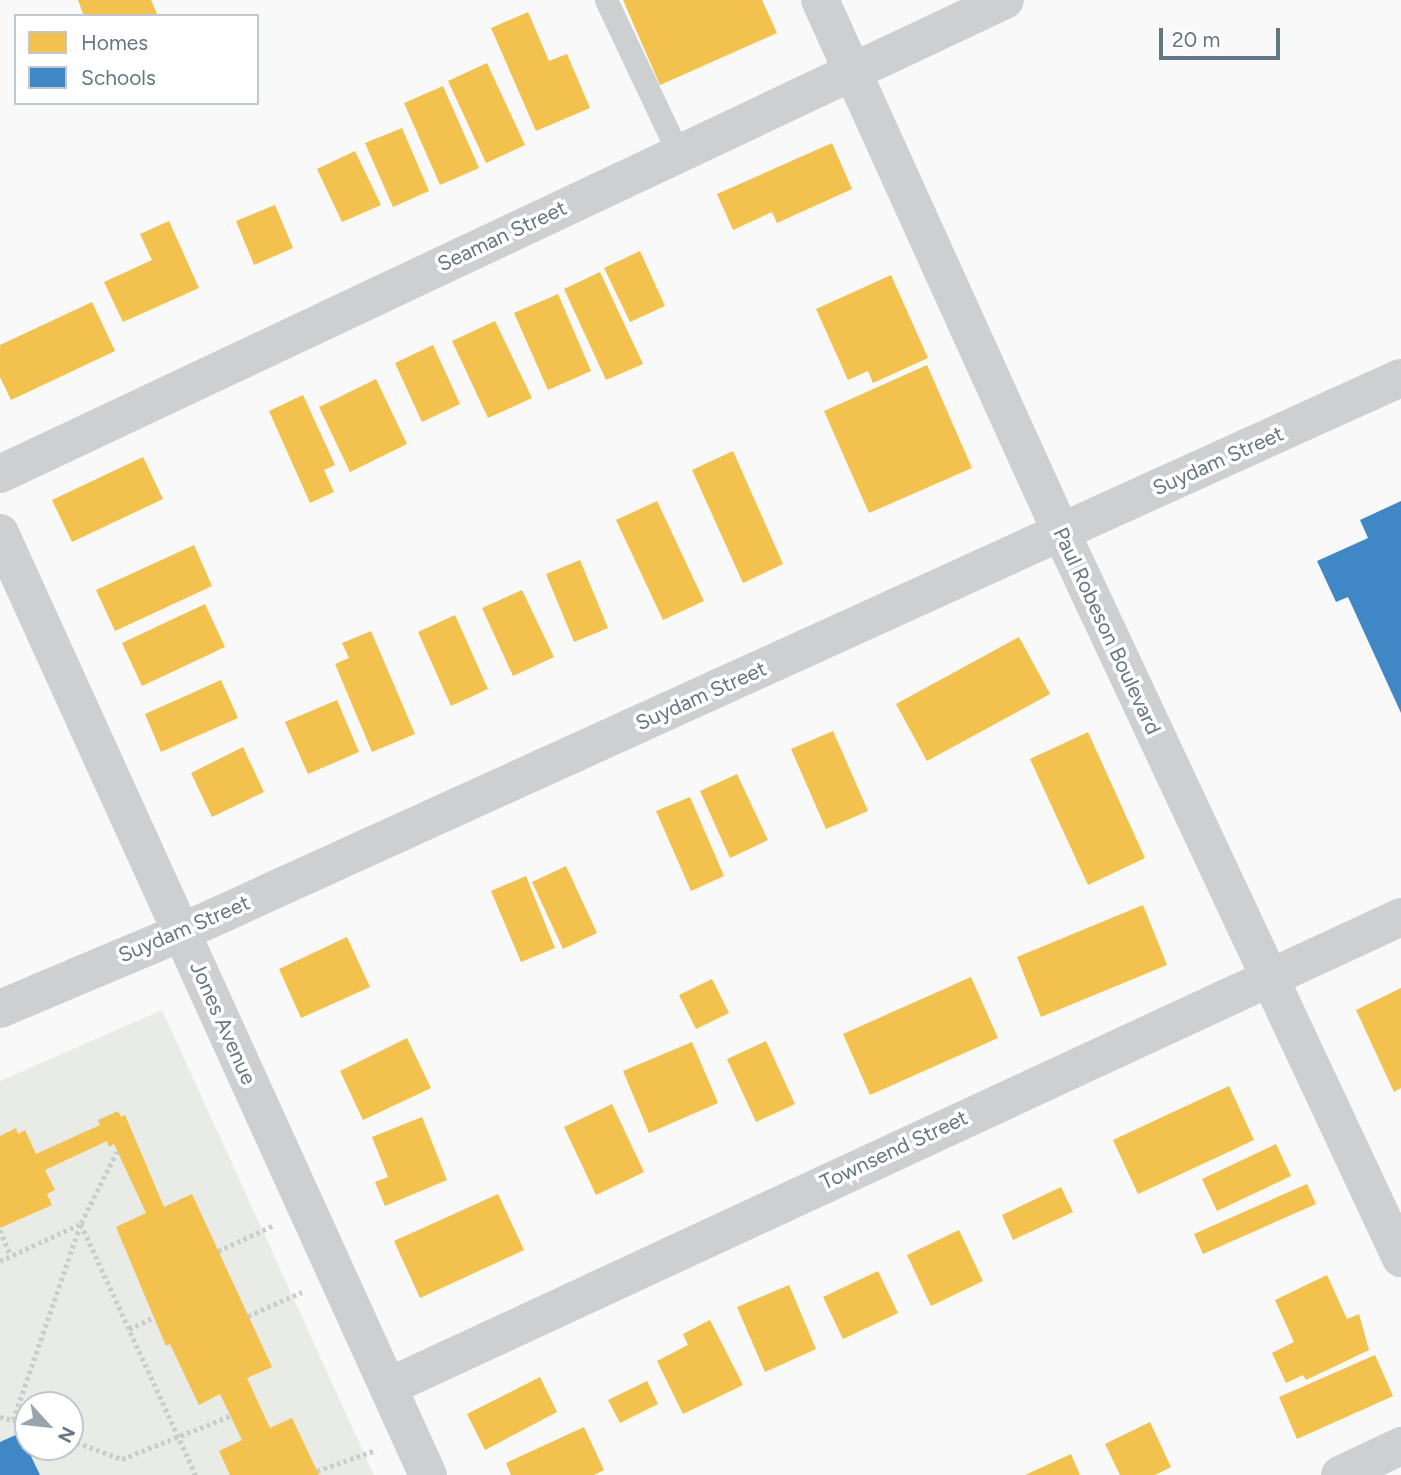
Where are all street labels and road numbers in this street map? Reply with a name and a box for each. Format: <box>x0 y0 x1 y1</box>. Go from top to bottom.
street label: Seaman Street <box>434 195 570 277</box>
street label: Suydam Street <box>1149 421 1287 501</box>
street label: Paul Robeson Boulevard <box>1048 523 1166 739</box>
street label: Suydam Street <box>632 656 770 736</box>
street label: Suydam Street <box>115 890 253 968</box>
street label: Jones Avenue <box>185 958 261 1088</box>
street label: Townsend Street <box>816 1105 972 1195</box>

